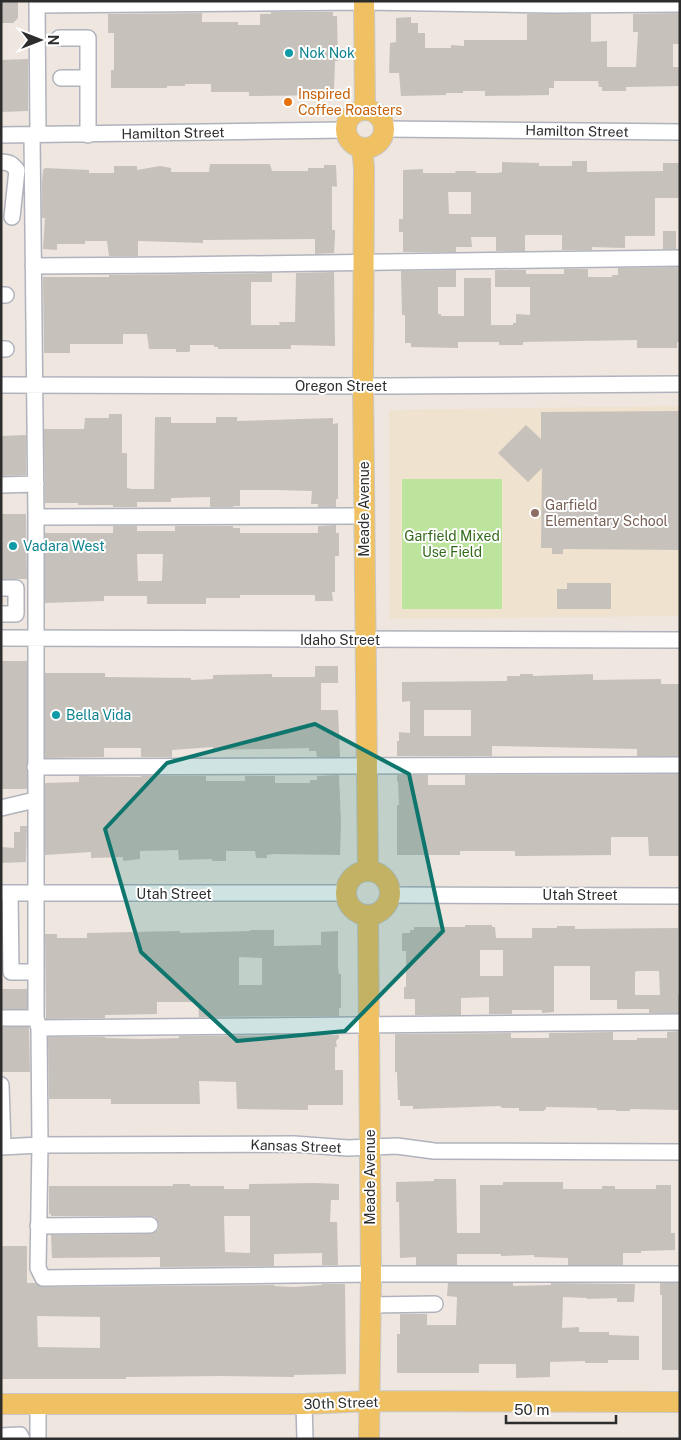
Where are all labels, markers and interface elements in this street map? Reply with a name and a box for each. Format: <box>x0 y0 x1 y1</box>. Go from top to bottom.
north arrow <box>15 15 65 65</box>
text: N <box>45 35 61 45</box>
place label: Nok Nok <box>299 45 355 61</box>
marker: Nok Nok <box>283 47 295 59</box>
place label: Inspired Coffee Roasters <box>298 86 402 118</box>
marker: Inspired Coffee Roasters <box>282 96 294 108</box>
street label: Hamilton Street <box>525 122 629 140</box>
street label: Hamilton Street <box>121 124 225 142</box>
street label: Oregon Street <box>295 378 387 394</box>
street label: Meade Avenue <box>356 461 372 557</box>
place label: Garfield Elementary School <box>545 497 668 529</box>
marker: Garfield Elementary School <box>529 507 541 519</box>
park label: Garfield Mixed Use Field <box>404 528 500 560</box>
place label: Vadara West <box>23 538 105 554</box>
marker: Vadara West <box>7 540 19 552</box>
street label: Idaho Street <box>300 632 380 648</box>
place label: Bella Vida <box>66 707 131 723</box>
marker: Bella Vida <box>50 709 62 721</box>
street label: Utah Street <box>136 886 212 902</box>
street label: Utah Street <box>542 887 618 903</box>
street label: Meade Avenue <box>362 1129 378 1225</box>
street label: Kansas Street <box>250 1136 342 1156</box>
scale bar <box>506 1392 616 1424</box>
street label: 30th Street <box>303 1394 379 1412</box>
text: 50 m <box>514 1401 549 1418</box>

